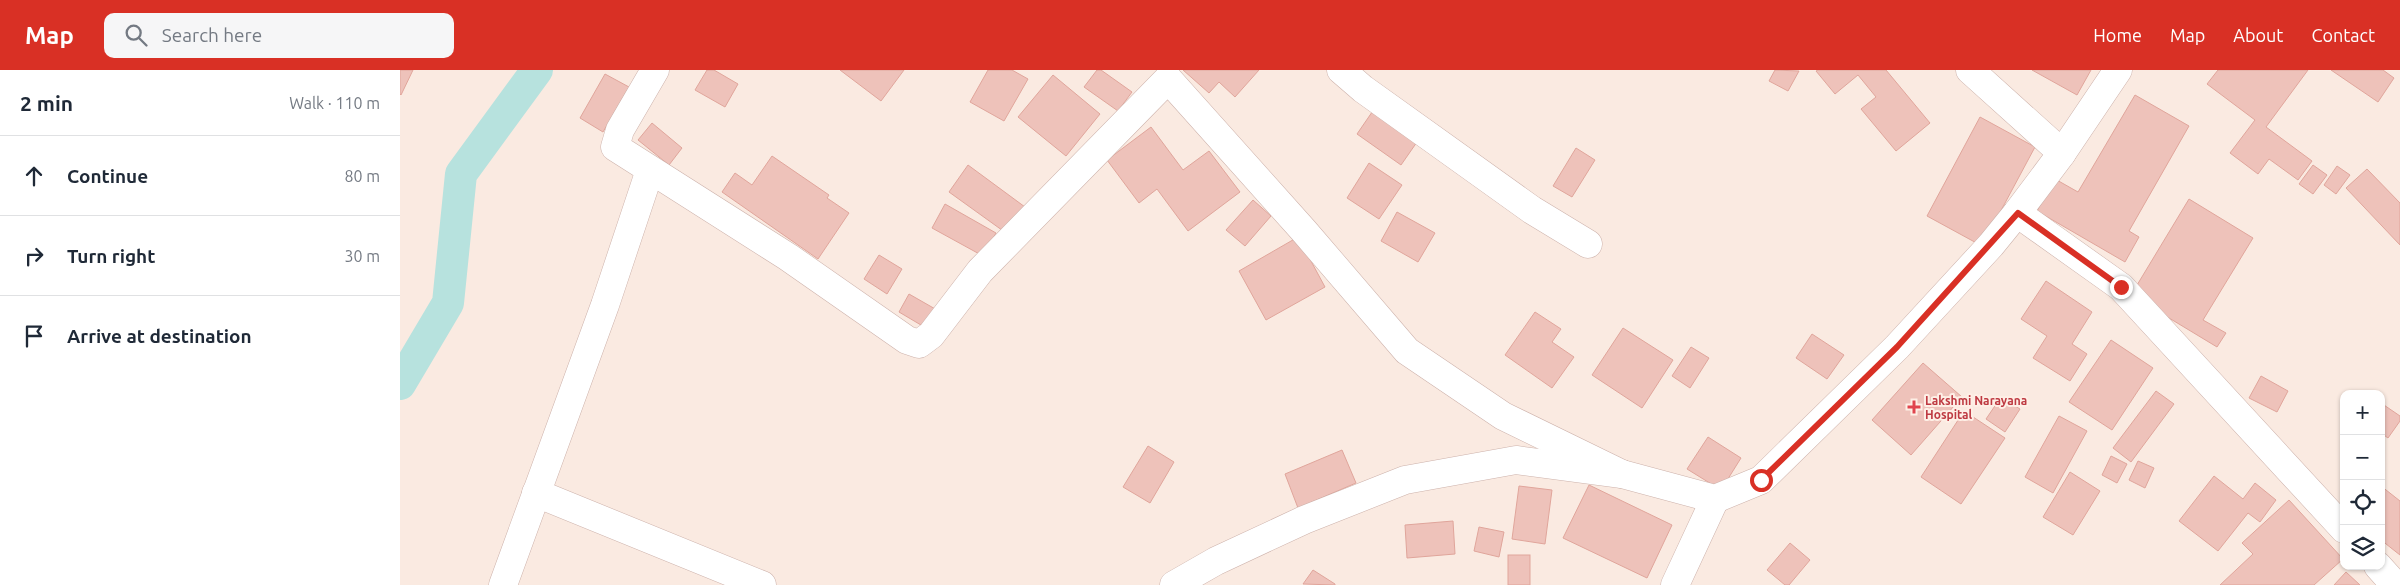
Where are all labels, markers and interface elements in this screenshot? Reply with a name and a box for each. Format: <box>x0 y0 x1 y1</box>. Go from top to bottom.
search box <box>104 13 454 58</box>
icon: search <box>122 21 150 49</box>
text: Map <box>25 22 74 49</box>
text: Search here <box>162 24 262 46</box>
text: Home <box>2093 25 2142 45</box>
text: Map <box>2170 25 2205 45</box>
text: About <box>2233 25 2283 45</box>
text: Contact <box>2311 25 2375 45</box>
text: 2 min <box>20 91 73 115</box>
text: Walk · 110 m <box>289 94 380 112</box>
icon: ahead <box>20 162 48 190</box>
text: Continue <box>67 165 148 187</box>
text: 80 m <box>344 167 380 185</box>
icon: right <box>20 242 48 270</box>
text: Turn right <box>67 245 155 267</box>
text: 30 m <box>344 247 380 265</box>
route end <box>2110 276 2133 299</box>
icon: arrive <box>20 322 48 350</box>
text: Arrive at destination <box>67 325 252 347</box>
map controls <box>2340 390 2385 570</box>
button: + <box>2340 390 2385 435</box>
place label: Lakshmi Narayana Hospital <box>1925 394 2027 421</box>
marker: Lakshmi Narayana Hospital <box>1907 400 1921 414</box>
button: − <box>2340 435 2385 480</box>
route start <box>1750 469 1773 492</box>
button: locate <box>2340 480 2385 525</box>
button: layers <box>2340 525 2385 570</box>

